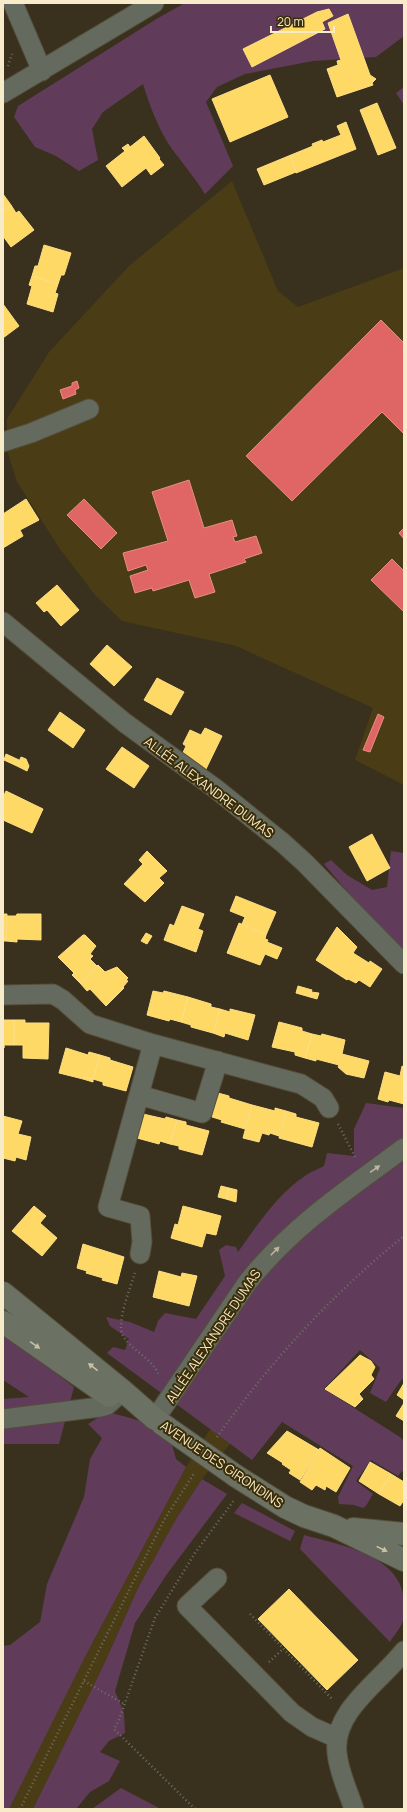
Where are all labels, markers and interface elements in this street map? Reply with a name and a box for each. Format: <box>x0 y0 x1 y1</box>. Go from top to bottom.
scale bar <box>271 8 334 34</box>
text: 20 m <box>277 13 304 30</box>
street label: ALLÉE ALEXANDRE DUMAS <box>141 732 277 842</box>
one-way arrow <box>370 1165 381 1173</box>
one-way arrow <box>270 1246 280 1256</box>
street label: ALLÉE ALEXANDRE DUMAS <box>161 1265 265 1407</box>
one-way arrow <box>30 1341 40 1349</box>
one-way arrow <box>87 1362 98 1371</box>
street label: AVENUE DES GIRONDINS <box>157 1416 287 1512</box>
one-way arrow <box>376 1546 388 1552</box>

